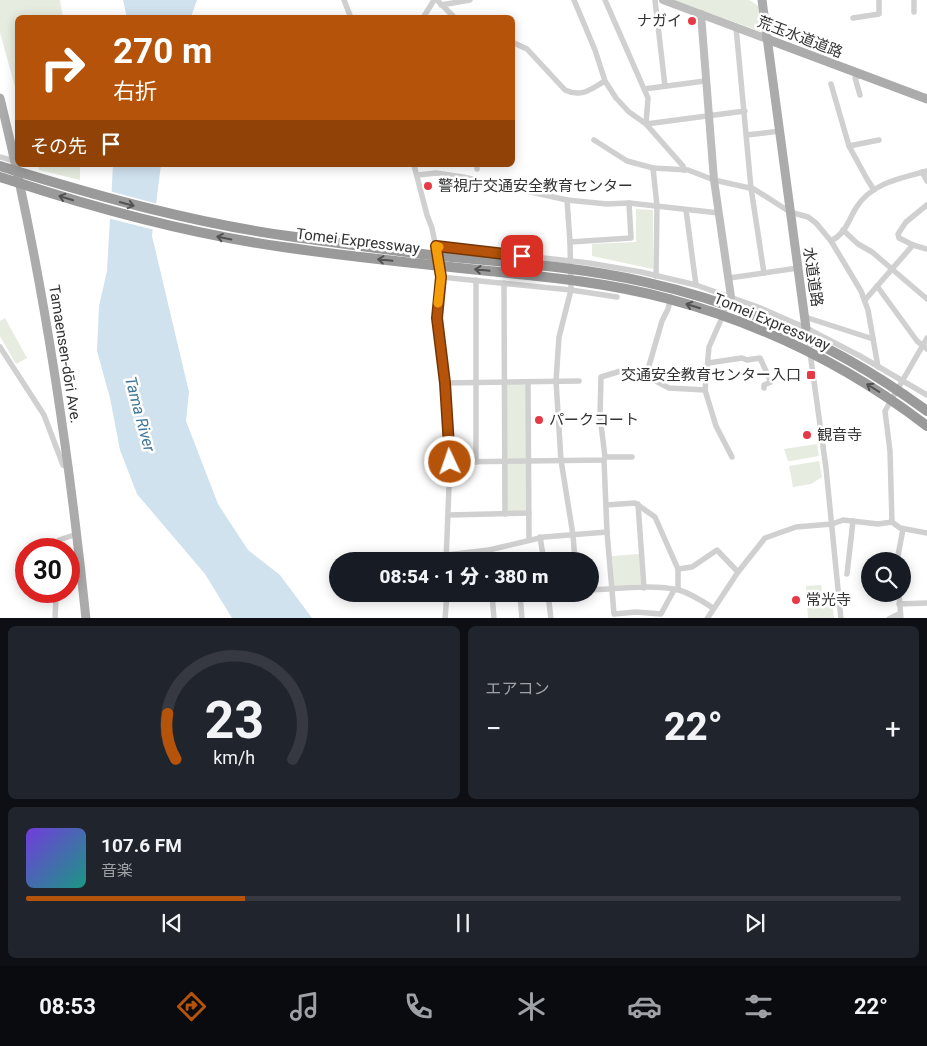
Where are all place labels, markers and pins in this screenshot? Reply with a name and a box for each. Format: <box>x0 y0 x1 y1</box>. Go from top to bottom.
place label: ナガイ <box>637 12 682 30</box>
marker: ナガイ <box>686 15 698 27</box>
place label: 警視庁交通安全教育センター <box>438 177 633 195</box>
marker: 警視庁交通安全教育センター <box>422 180 434 192</box>
pin <box>501 235 543 277</box>
place label: 交通安全教育センター入口 <box>621 366 801 384</box>
marker: 交通安全教育センター入口 <box>805 369 817 381</box>
place label: パークコート <box>549 411 639 429</box>
marker: パークコート <box>533 414 545 426</box>
place label: 観音寺 <box>817 426 862 444</box>
marker: 観音寺 <box>801 429 813 441</box>
place label: 常光寺 <box>806 591 851 609</box>
marker: 常光寺 <box>790 594 802 606</box>

